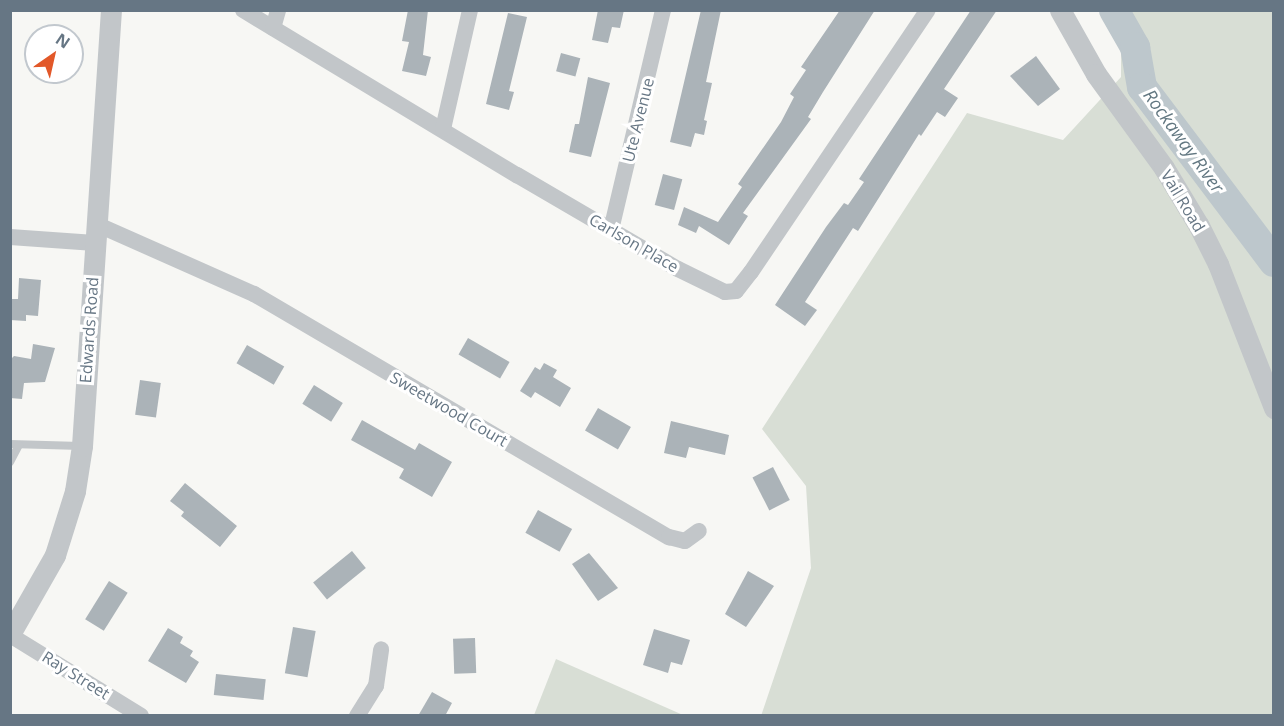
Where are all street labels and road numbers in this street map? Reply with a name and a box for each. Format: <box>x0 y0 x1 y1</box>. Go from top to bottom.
street label: Ute Avenue <box>618 76 658 164</box>
street label: Vail Road <box>1157 167 1209 235</box>
street label: Carlson Place <box>586 210 682 276</box>
street label: Edwards Road <box>76 276 102 384</box>
street label: Sweetwood Court <box>387 368 511 450</box>
street label: Ray Street <box>39 647 113 703</box>

